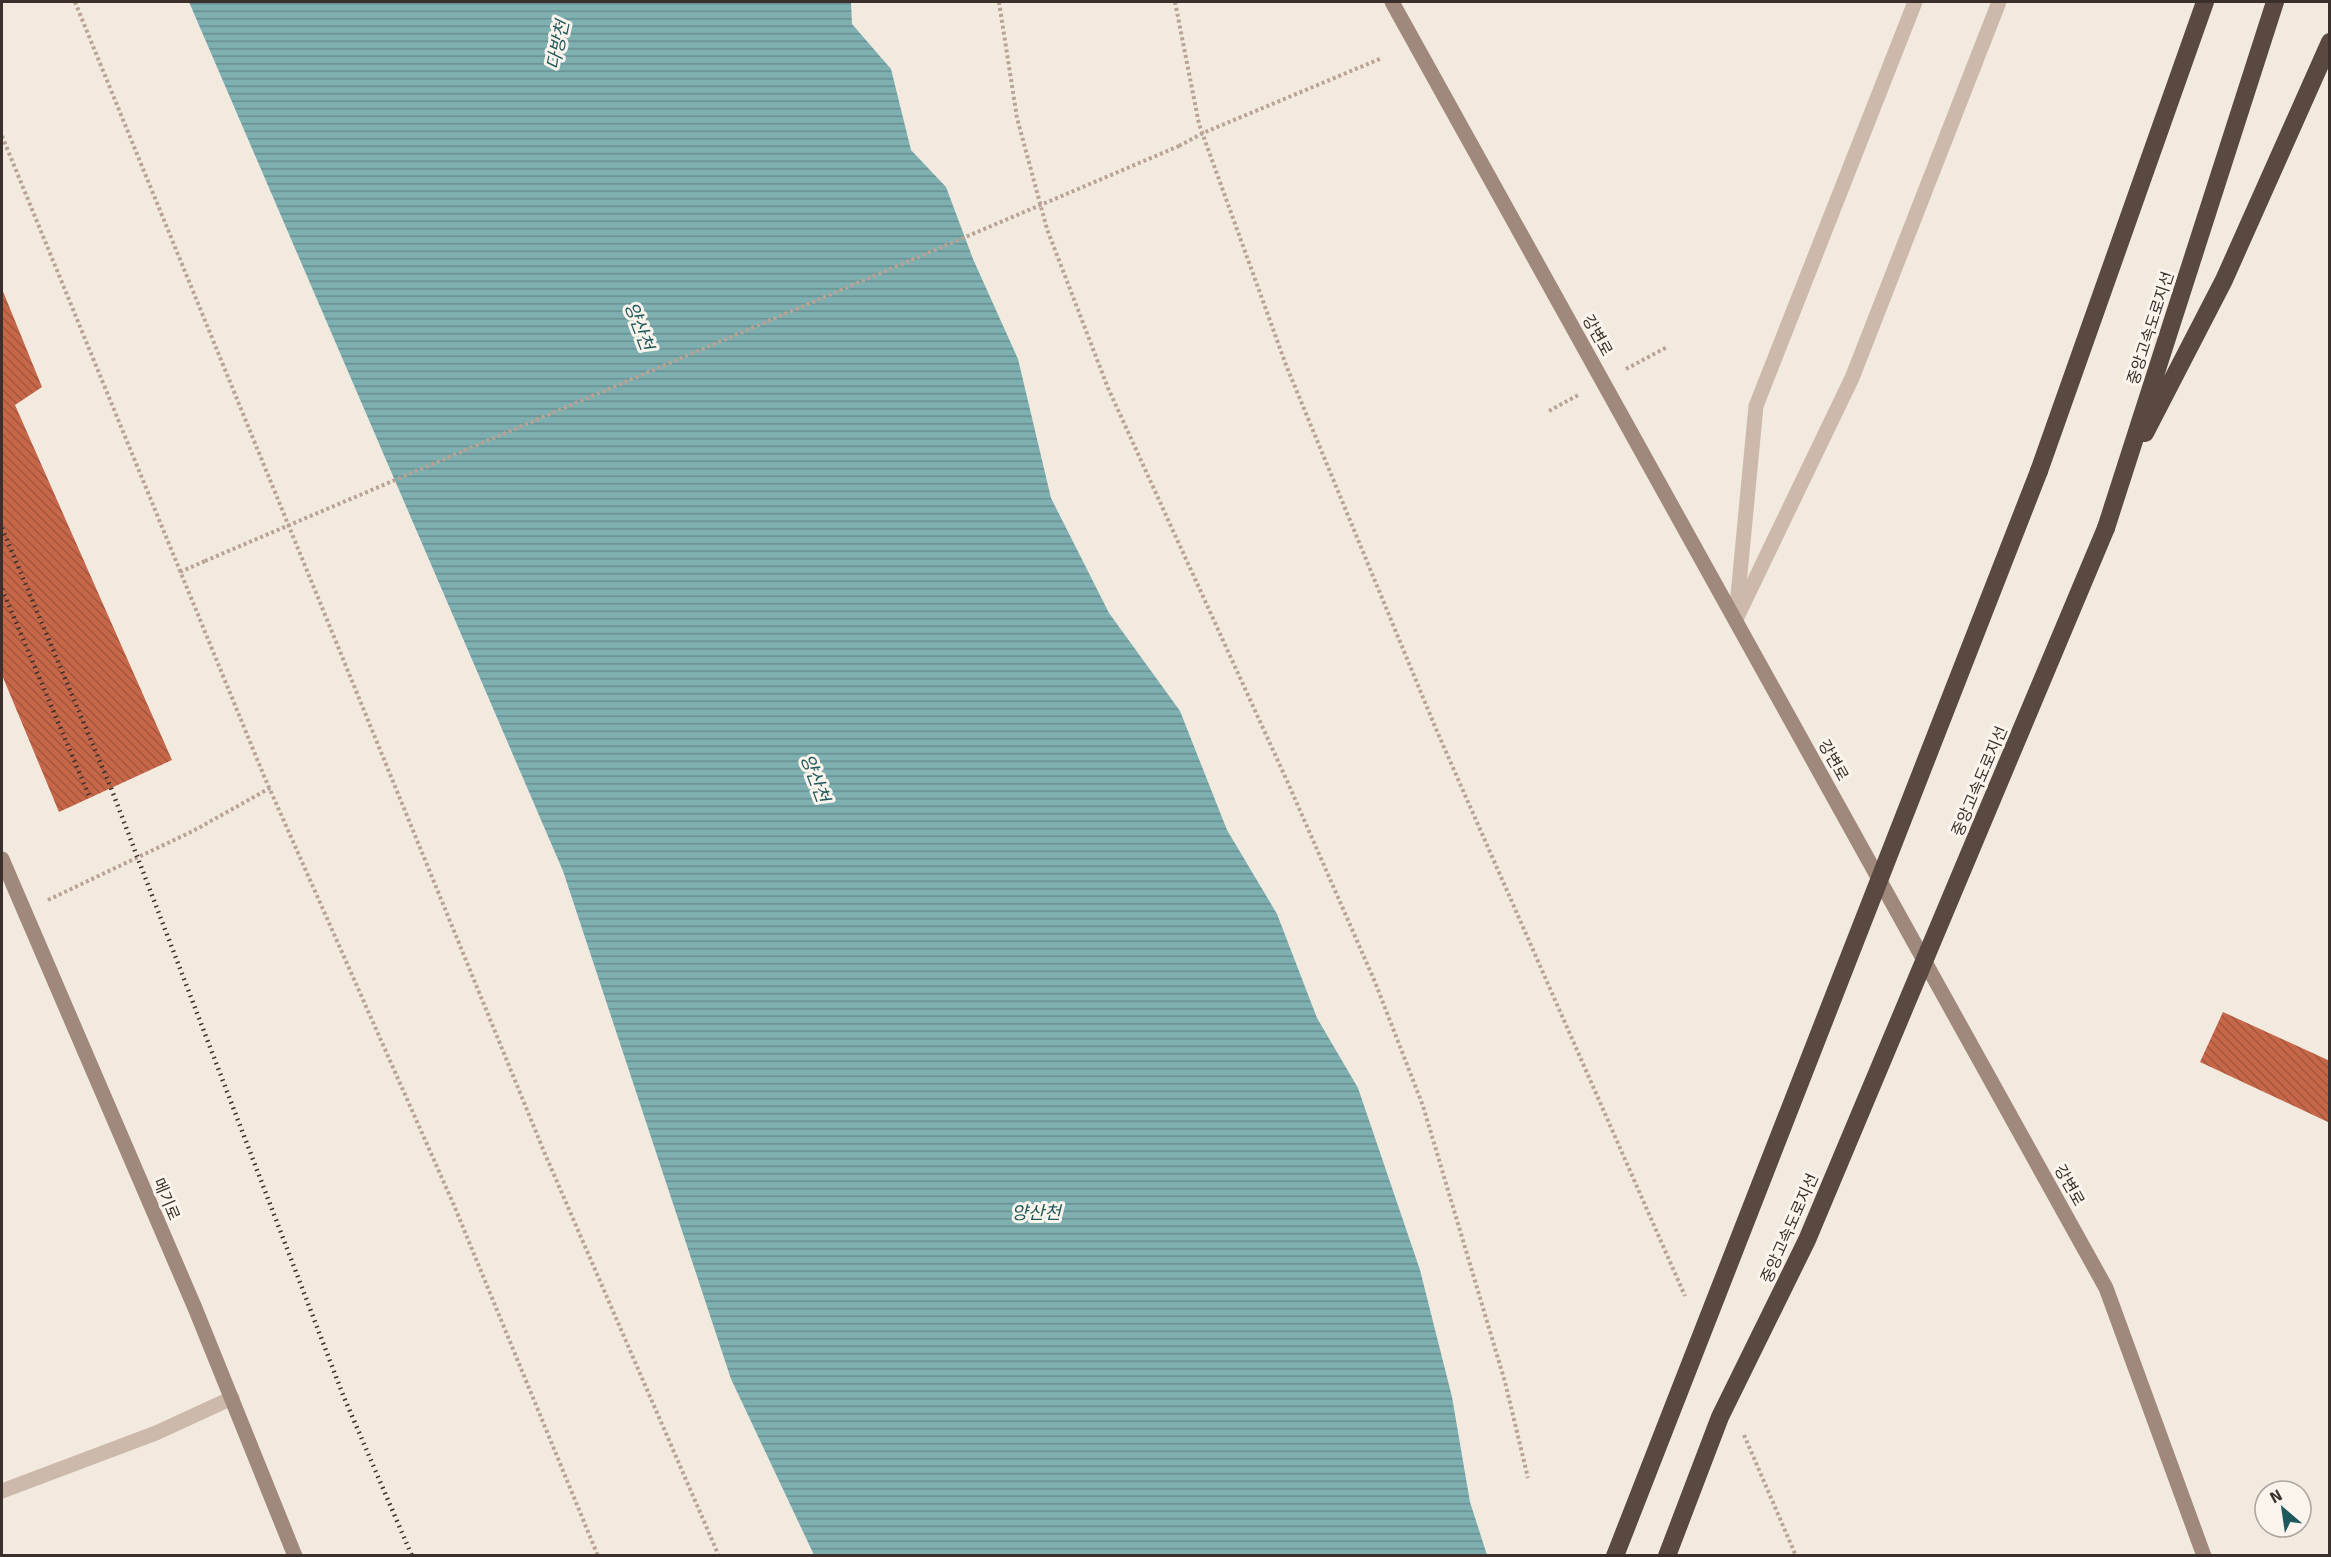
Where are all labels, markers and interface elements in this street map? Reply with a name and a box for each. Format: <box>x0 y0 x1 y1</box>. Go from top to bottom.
water label: 다방천 <box>542 16 574 72</box>
street label: 중앙고속도로지선 <box>2123 269 2179 387</box>
water label: 양산천 <box>620 299 659 355</box>
street label: 강변로 <box>1578 311 1617 360</box>
street label: 중앙고속도로지선 <box>1948 723 2012 839</box>
street label: 강변로 <box>1814 736 1853 785</box>
water label: 양산천 <box>796 751 835 807</box>
street label: 강변로 <box>2050 1161 2089 1210</box>
street label: 중앙고속도로지선 <box>1757 1171 1823 1286</box>
street label: 메기로 <box>148 1175 184 1224</box>
water label: 양산천 <box>1011 1202 1063 1224</box>
north arrow <box>2253 1479 2313 1539</box>
text: N <box>2266 1485 2286 1508</box>

